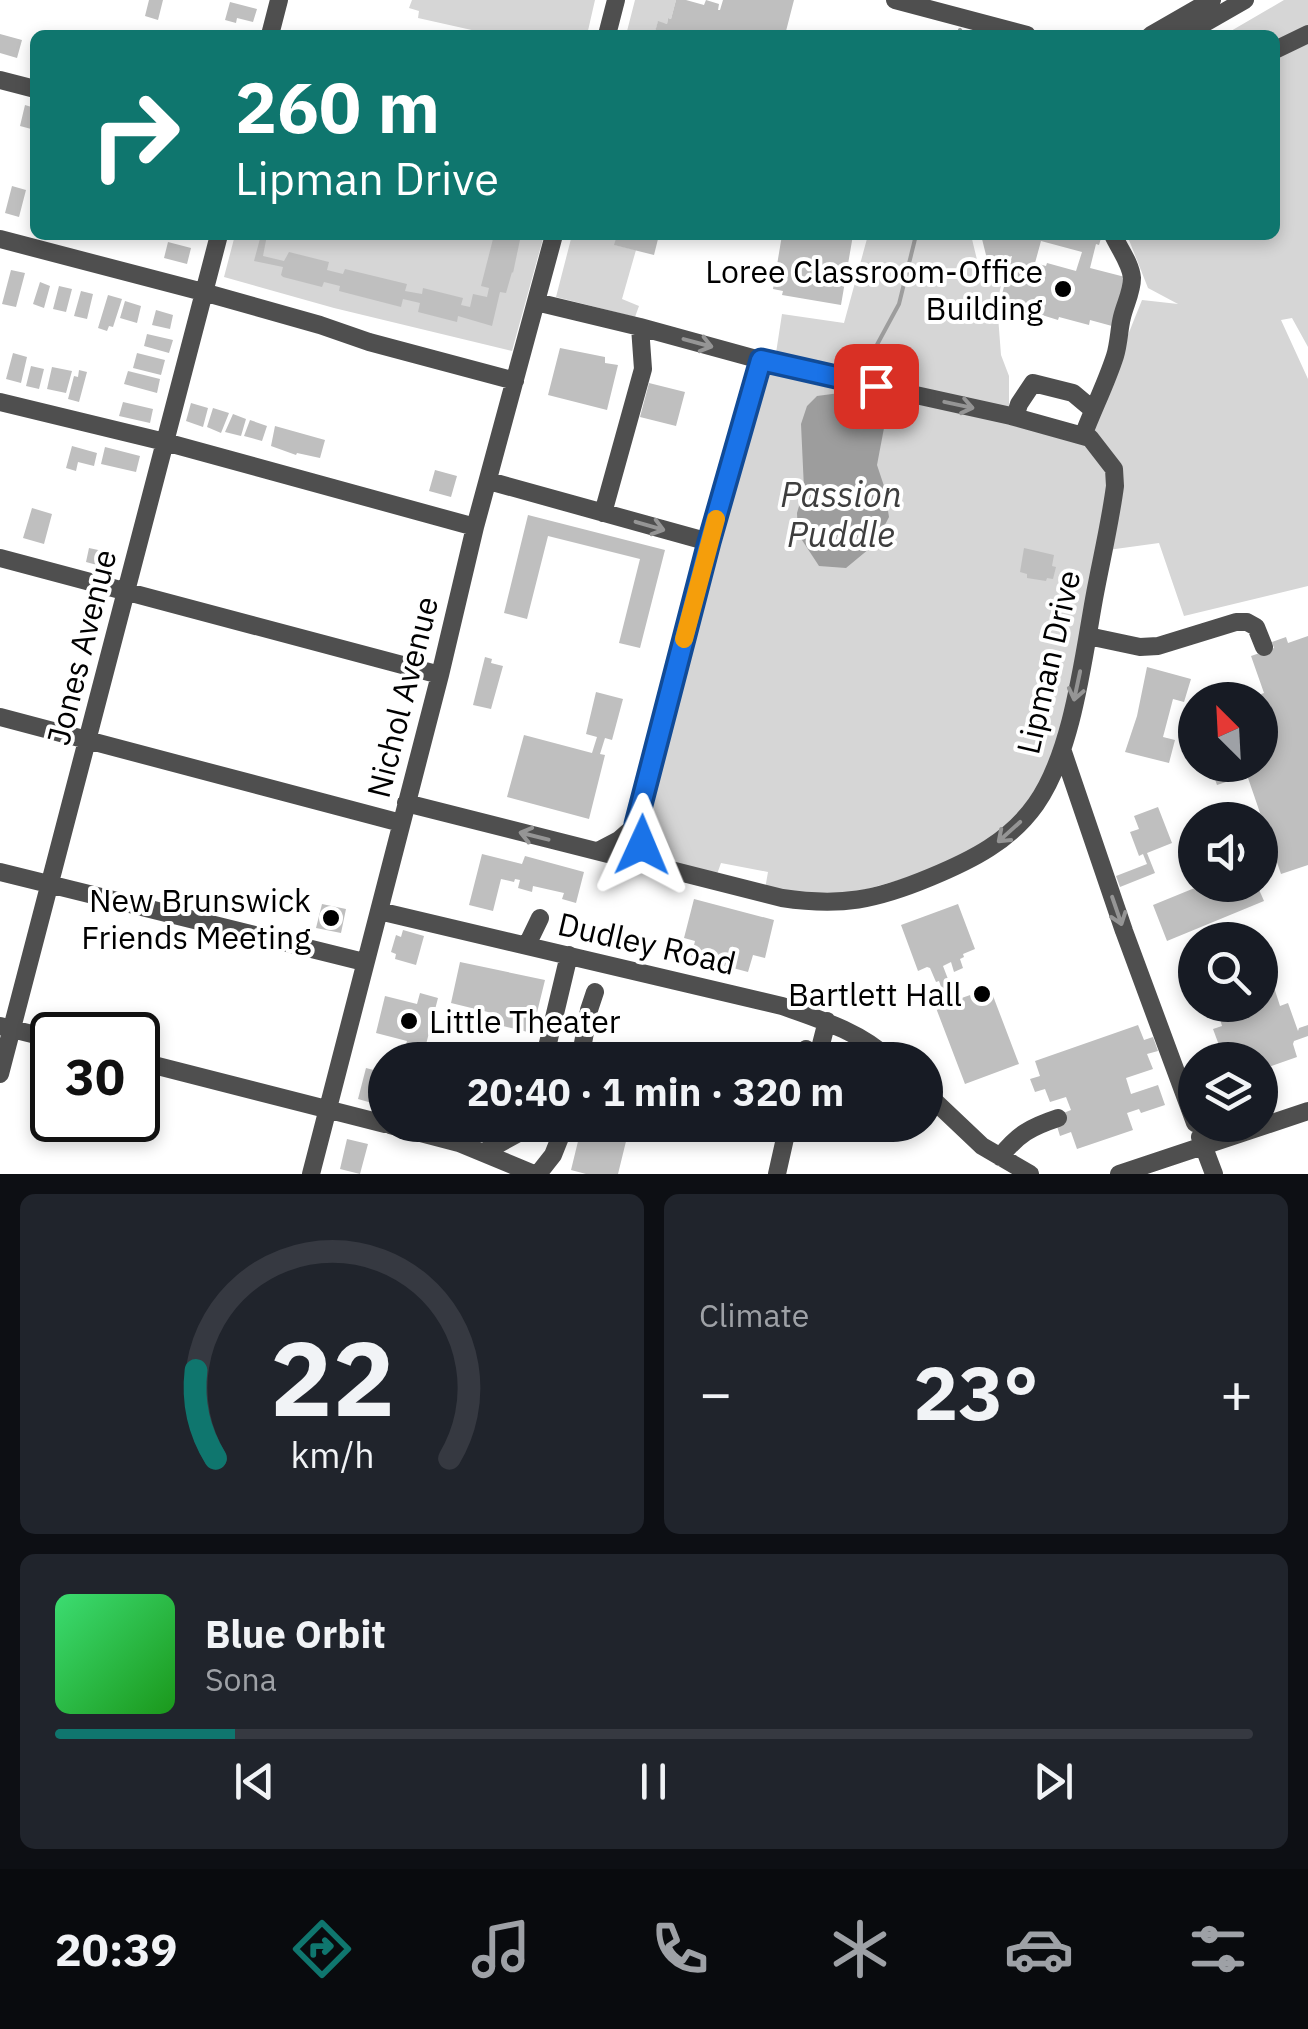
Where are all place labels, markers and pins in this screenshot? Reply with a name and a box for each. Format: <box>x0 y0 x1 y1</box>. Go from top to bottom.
place label: Loree Classroom-Office Building <box>705 250 1043 329</box>
marker: Loree Classroom-Office Building <box>1052 278 1074 300</box>
pin <box>834 344 919 429</box>
place label: New Brunswick Friends Meeting <box>81 879 311 958</box>
marker: New Brunswick Friends Meeting <box>320 907 342 929</box>
place label: Bartlett Hall <box>788 973 962 1015</box>
marker: Bartlett Hall <box>971 983 993 1005</box>
place label: Little Theater <box>429 1000 621 1042</box>
marker: Little Theater <box>398 1010 420 1032</box>

